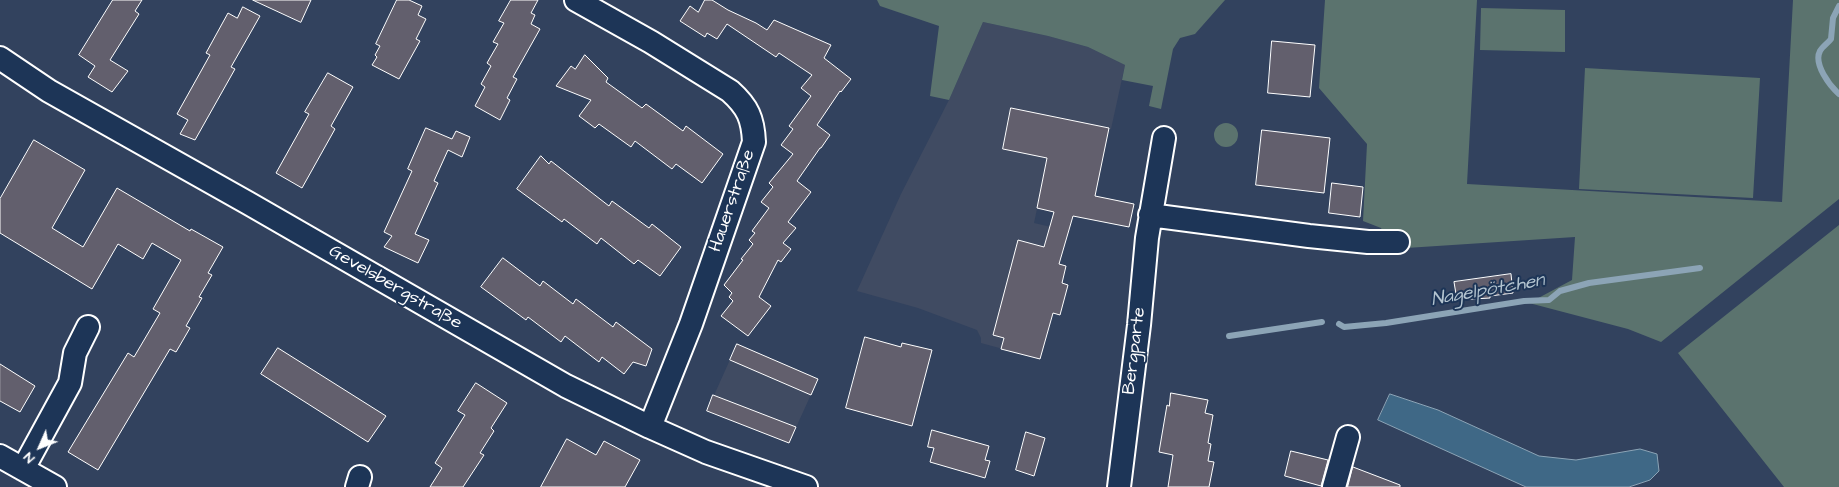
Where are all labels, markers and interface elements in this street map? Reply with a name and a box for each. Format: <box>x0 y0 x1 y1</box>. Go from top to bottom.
street label: Hauerstraße <box>705 147 761 255</box>
street label: Gevelsbergstraße <box>325 241 465 335</box>
water label: Nagelpötchen <box>1429 270 1547 312</box>
street label: Bergparte <box>1119 306 1151 396</box>
north arrow <box>15 422 65 472</box>
text: N <box>19 447 39 468</box>

